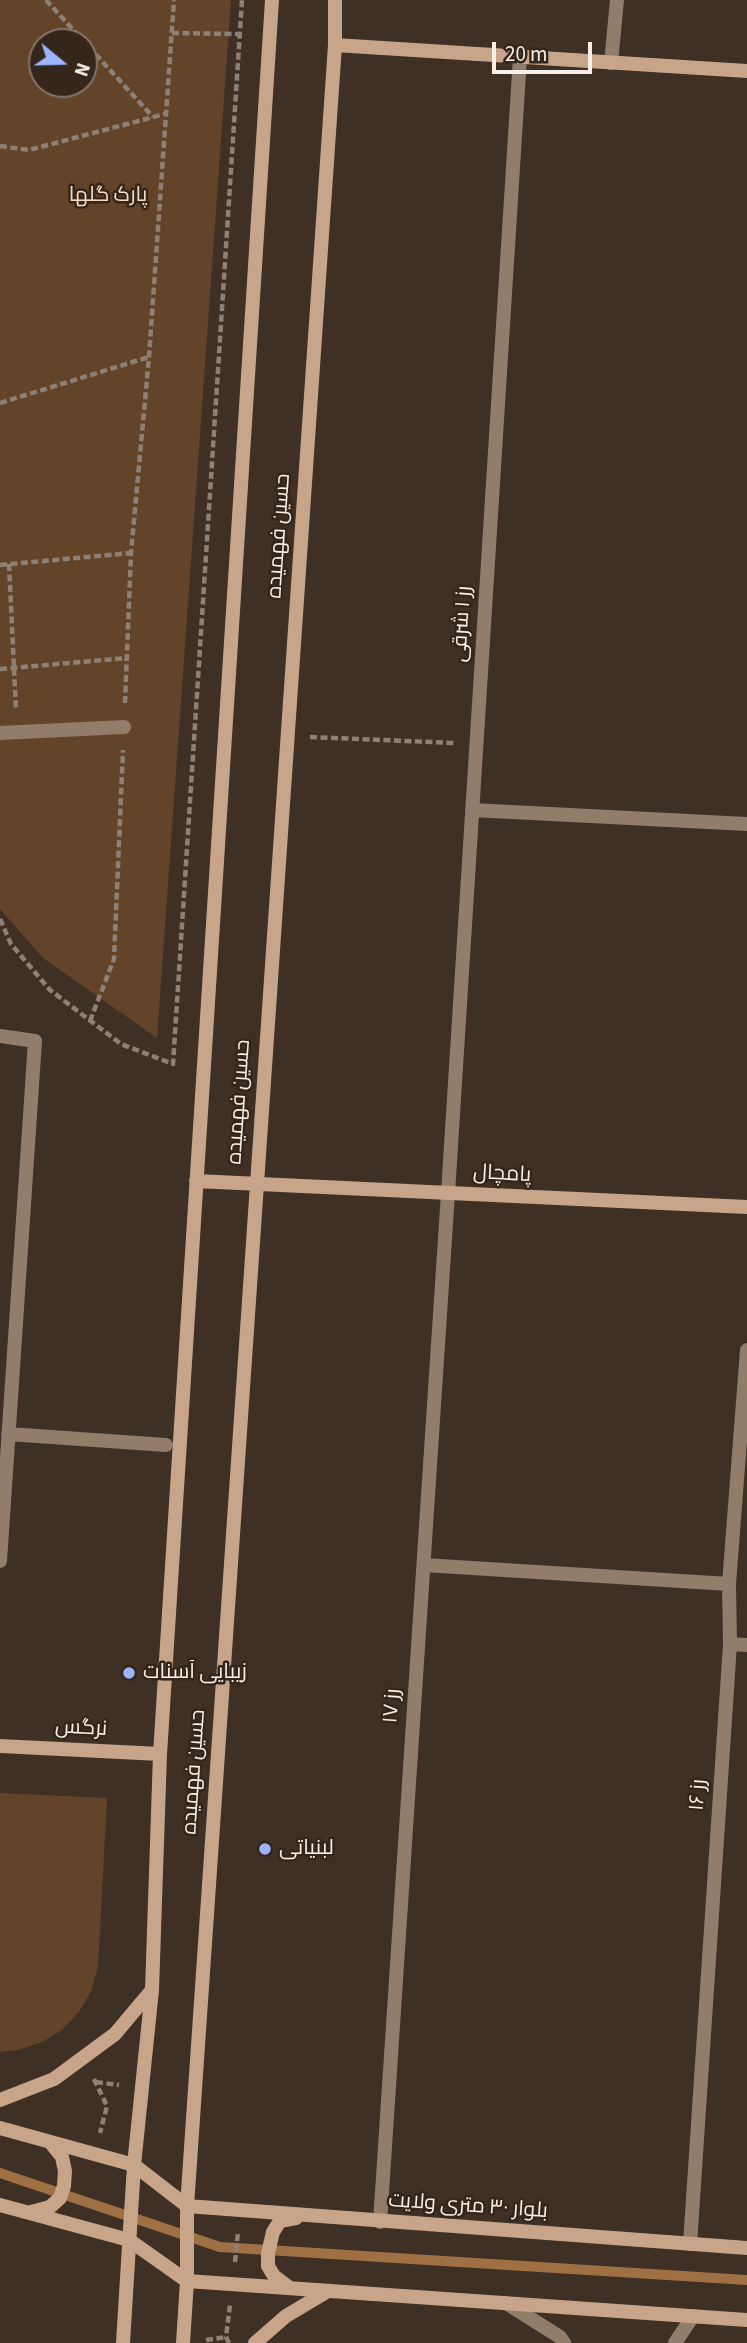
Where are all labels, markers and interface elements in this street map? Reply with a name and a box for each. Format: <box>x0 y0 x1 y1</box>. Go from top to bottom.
north arrow <box>28 28 98 98</box>
scale bar <box>495 28 595 72</box>
text: 20 m <box>505 39 547 69</box>
text: N <box>67 59 96 80</box>
park label: پارک گلها <box>69 183 147 209</box>
street label: حسین فهمیده <box>263 473 297 599</box>
street label: رز ۱ شرقی <box>448 585 478 663</box>
street label: حسین فهمیده <box>223 1039 257 1165</box>
street label: پامچال <box>472 1161 532 1189</box>
place label: زیبایی آسنات <box>143 1660 247 1686</box>
marker: زیبایی آسنات <box>121 1665 137 1681</box>
street label: رز ۱۷ <box>379 1688 407 1724</box>
street label: حسین فهمیده <box>178 1709 212 1835</box>
street label: نرگس <box>54 1715 108 1743</box>
street label: رز ۱۶ <box>685 1778 713 1812</box>
place label: لبنیاتی <box>279 1836 334 1862</box>
marker: لبنیاتی <box>257 1841 273 1857</box>
street label: بلوار ۳۰ متری ولایت <box>387 2189 549 2225</box>

